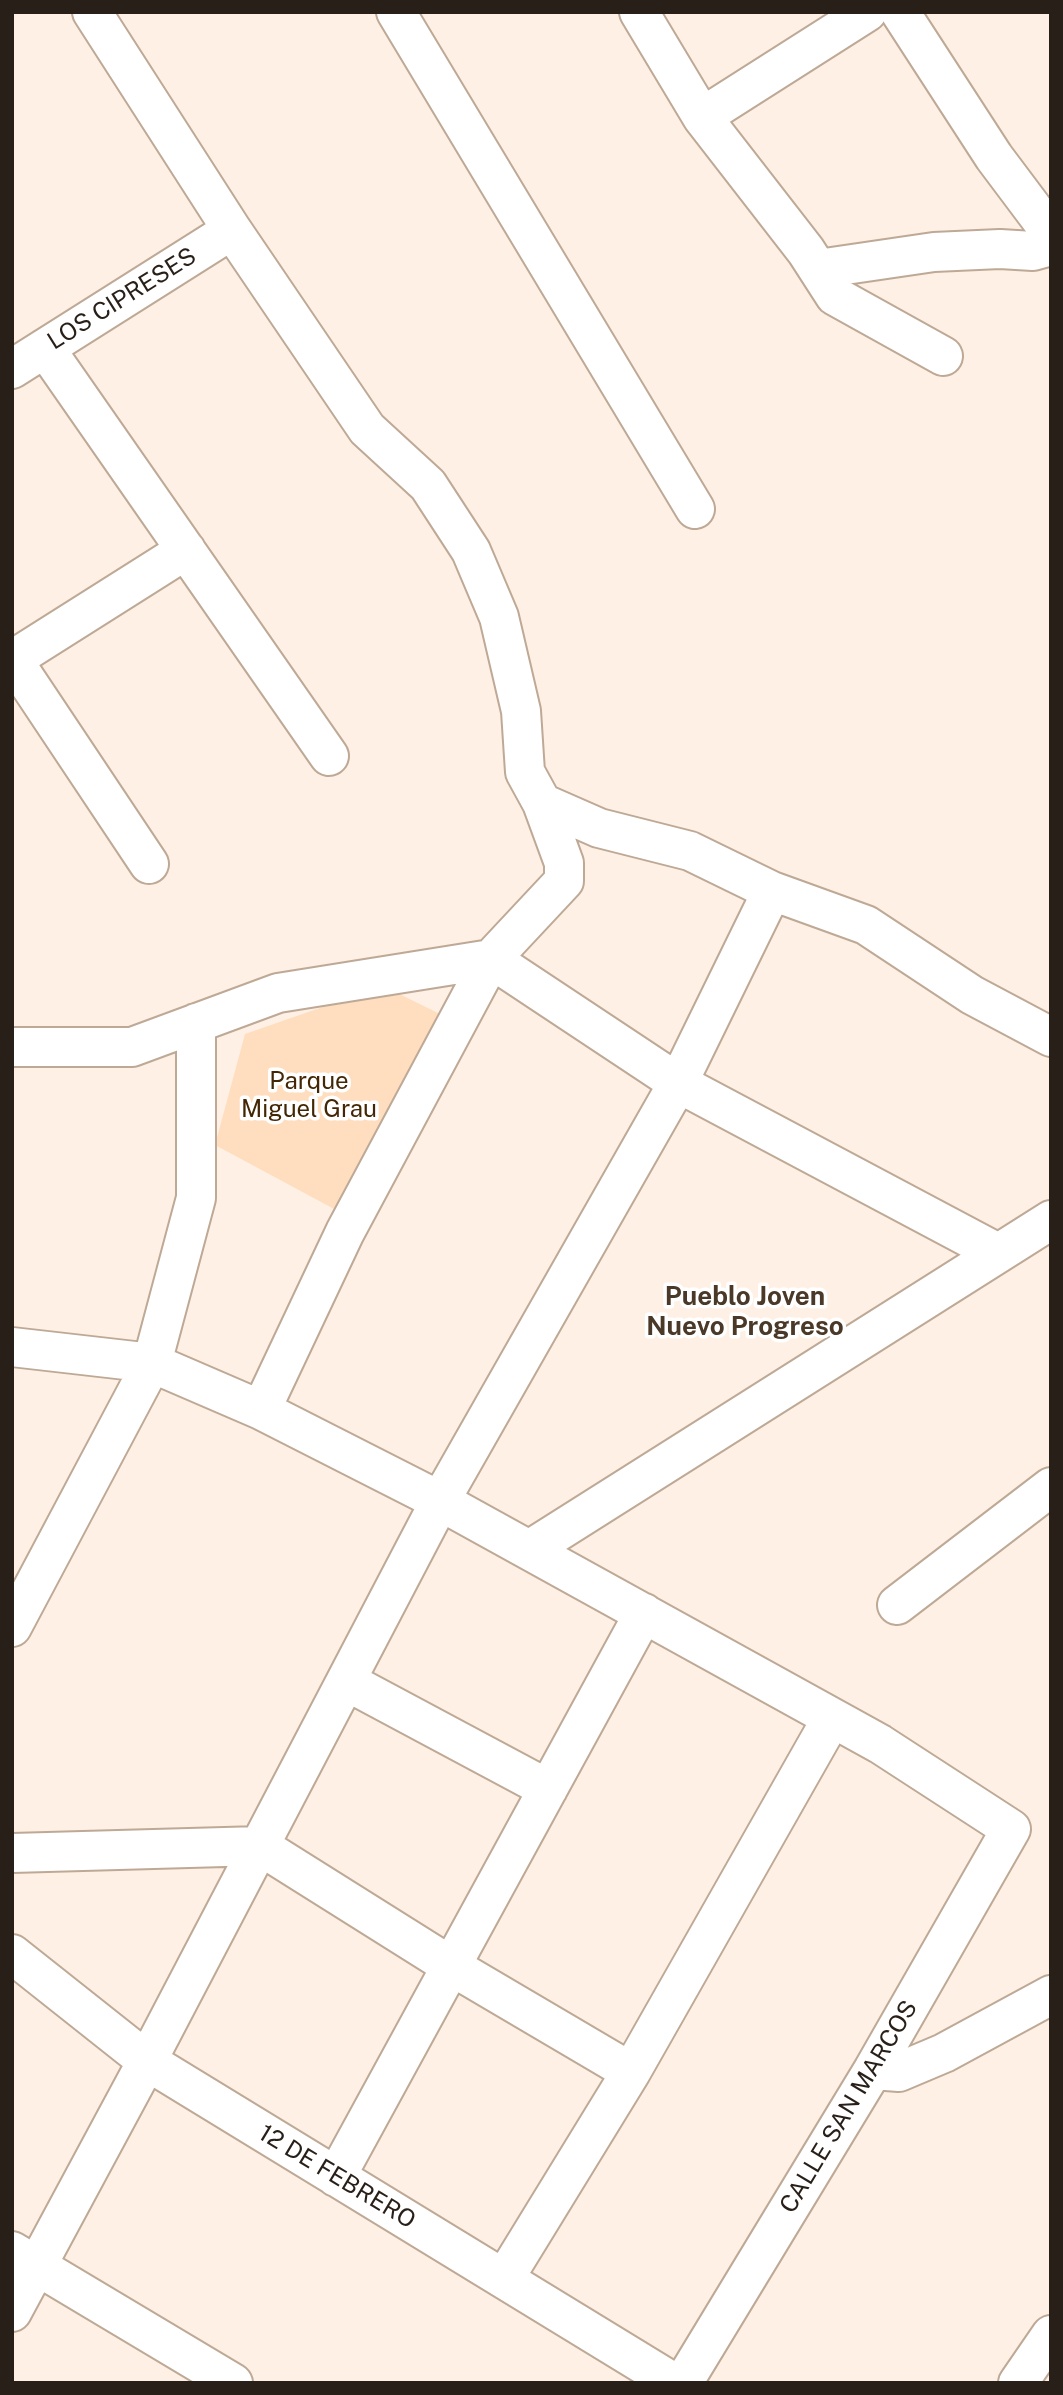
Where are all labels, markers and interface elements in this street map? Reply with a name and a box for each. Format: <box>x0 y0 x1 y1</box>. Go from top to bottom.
street label: LOS CIPRESES <box>42 242 202 356</box>
park label: Parque Miguel Grau <box>241 1068 377 1124</box>
district label: Pueblo Joven Nuevo Progreso <box>646 1281 844 1342</box>
street label: CALLE SAN MARCOS <box>774 1996 924 2218</box>
street label: 12 DE FEBRERO <box>253 2119 421 2235</box>

